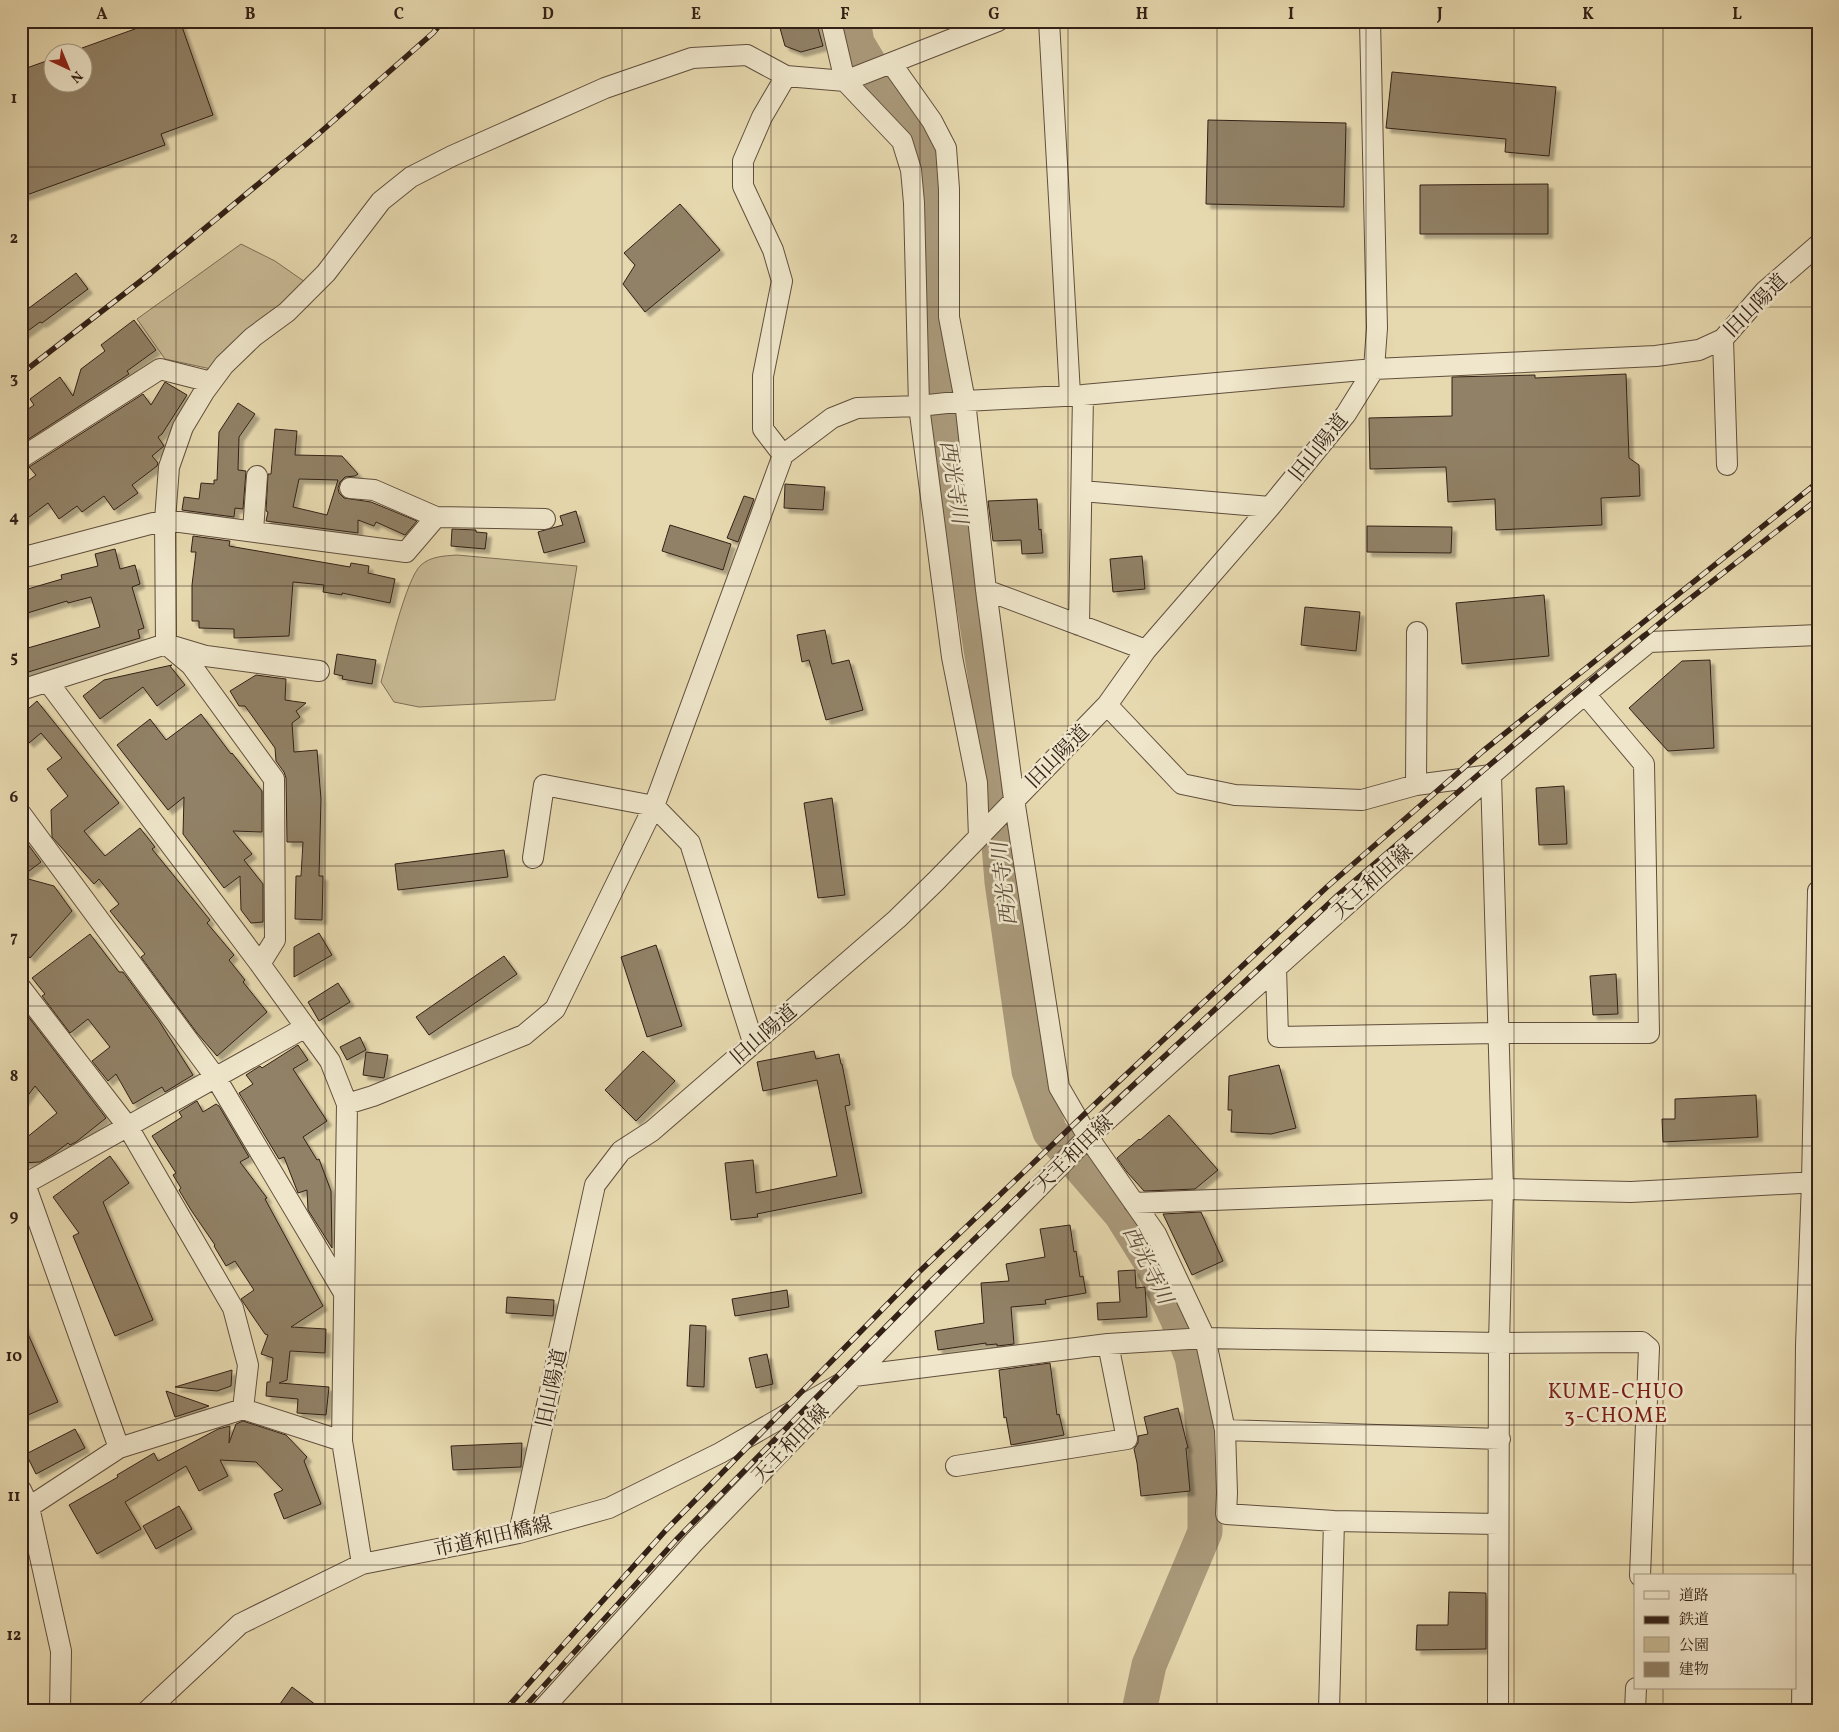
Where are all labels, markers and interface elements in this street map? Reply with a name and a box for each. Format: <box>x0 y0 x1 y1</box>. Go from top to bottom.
text: A <box>96 4 108 26</box>
text: B <box>245 4 256 26</box>
text: C <box>394 4 404 26</box>
text: D <box>542 4 554 26</box>
text: E <box>691 4 701 26</box>
text: F <box>840 4 850 26</box>
text: G <box>988 4 1000 26</box>
text: H <box>1136 4 1148 26</box>
text: I <box>1288 4 1294 26</box>
text: J <box>1436 4 1443 26</box>
text: K <box>1582 4 1594 26</box>
text: L <box>1732 4 1742 26</box>
north arrow <box>42 42 92 92</box>
text: N <box>66 66 86 87</box>
text: 1 <box>11 88 17 110</box>
text: 2 <box>10 228 18 250</box>
street label: 旧山陽道 <box>1718 268 1795 345</box>
text: 3 <box>10 368 18 390</box>
street label: 旧山陽道 <box>1284 408 1356 488</box>
water label: 西光寺川 <box>932 438 974 528</box>
text: 4 <box>9 507 19 529</box>
text: 5 <box>10 647 18 669</box>
street label: 旧山陽道 <box>1020 719 1097 796</box>
text: 6 <box>10 787 19 809</box>
water label: 西光寺川 <box>986 838 1025 927</box>
street label: 天王和田線 <box>1327 839 1420 926</box>
text: 7 <box>10 927 18 949</box>
street label: 旧山陽道 <box>725 999 804 1072</box>
text: 8 <box>10 1066 18 1088</box>
street label: 天王和田線 <box>1029 1110 1120 1199</box>
text: 9 <box>10 1206 19 1228</box>
water label: 西光寺川 <box>1115 1222 1180 1311</box>
text: 10 <box>6 1346 22 1368</box>
street label: 旧山陽道 <box>531 1346 575 1430</box>
district label: KUME-CHUO 3-CHOME <box>1548 1378 1684 1431</box>
street label: 天王和田線 <box>747 1399 836 1490</box>
text: 11 <box>8 1486 20 1508</box>
street label: 市道和田橋線 <box>432 1511 555 1565</box>
legend <box>1634 1574 1796 1690</box>
text: 道路 <box>1679 1586 1709 1607</box>
text: 鉄道 <box>1679 1610 1709 1631</box>
text: 12 <box>7 1625 21 1647</box>
text: 公園 <box>1679 1636 1709 1657</box>
text: 建物 <box>1679 1660 1709 1681</box>

